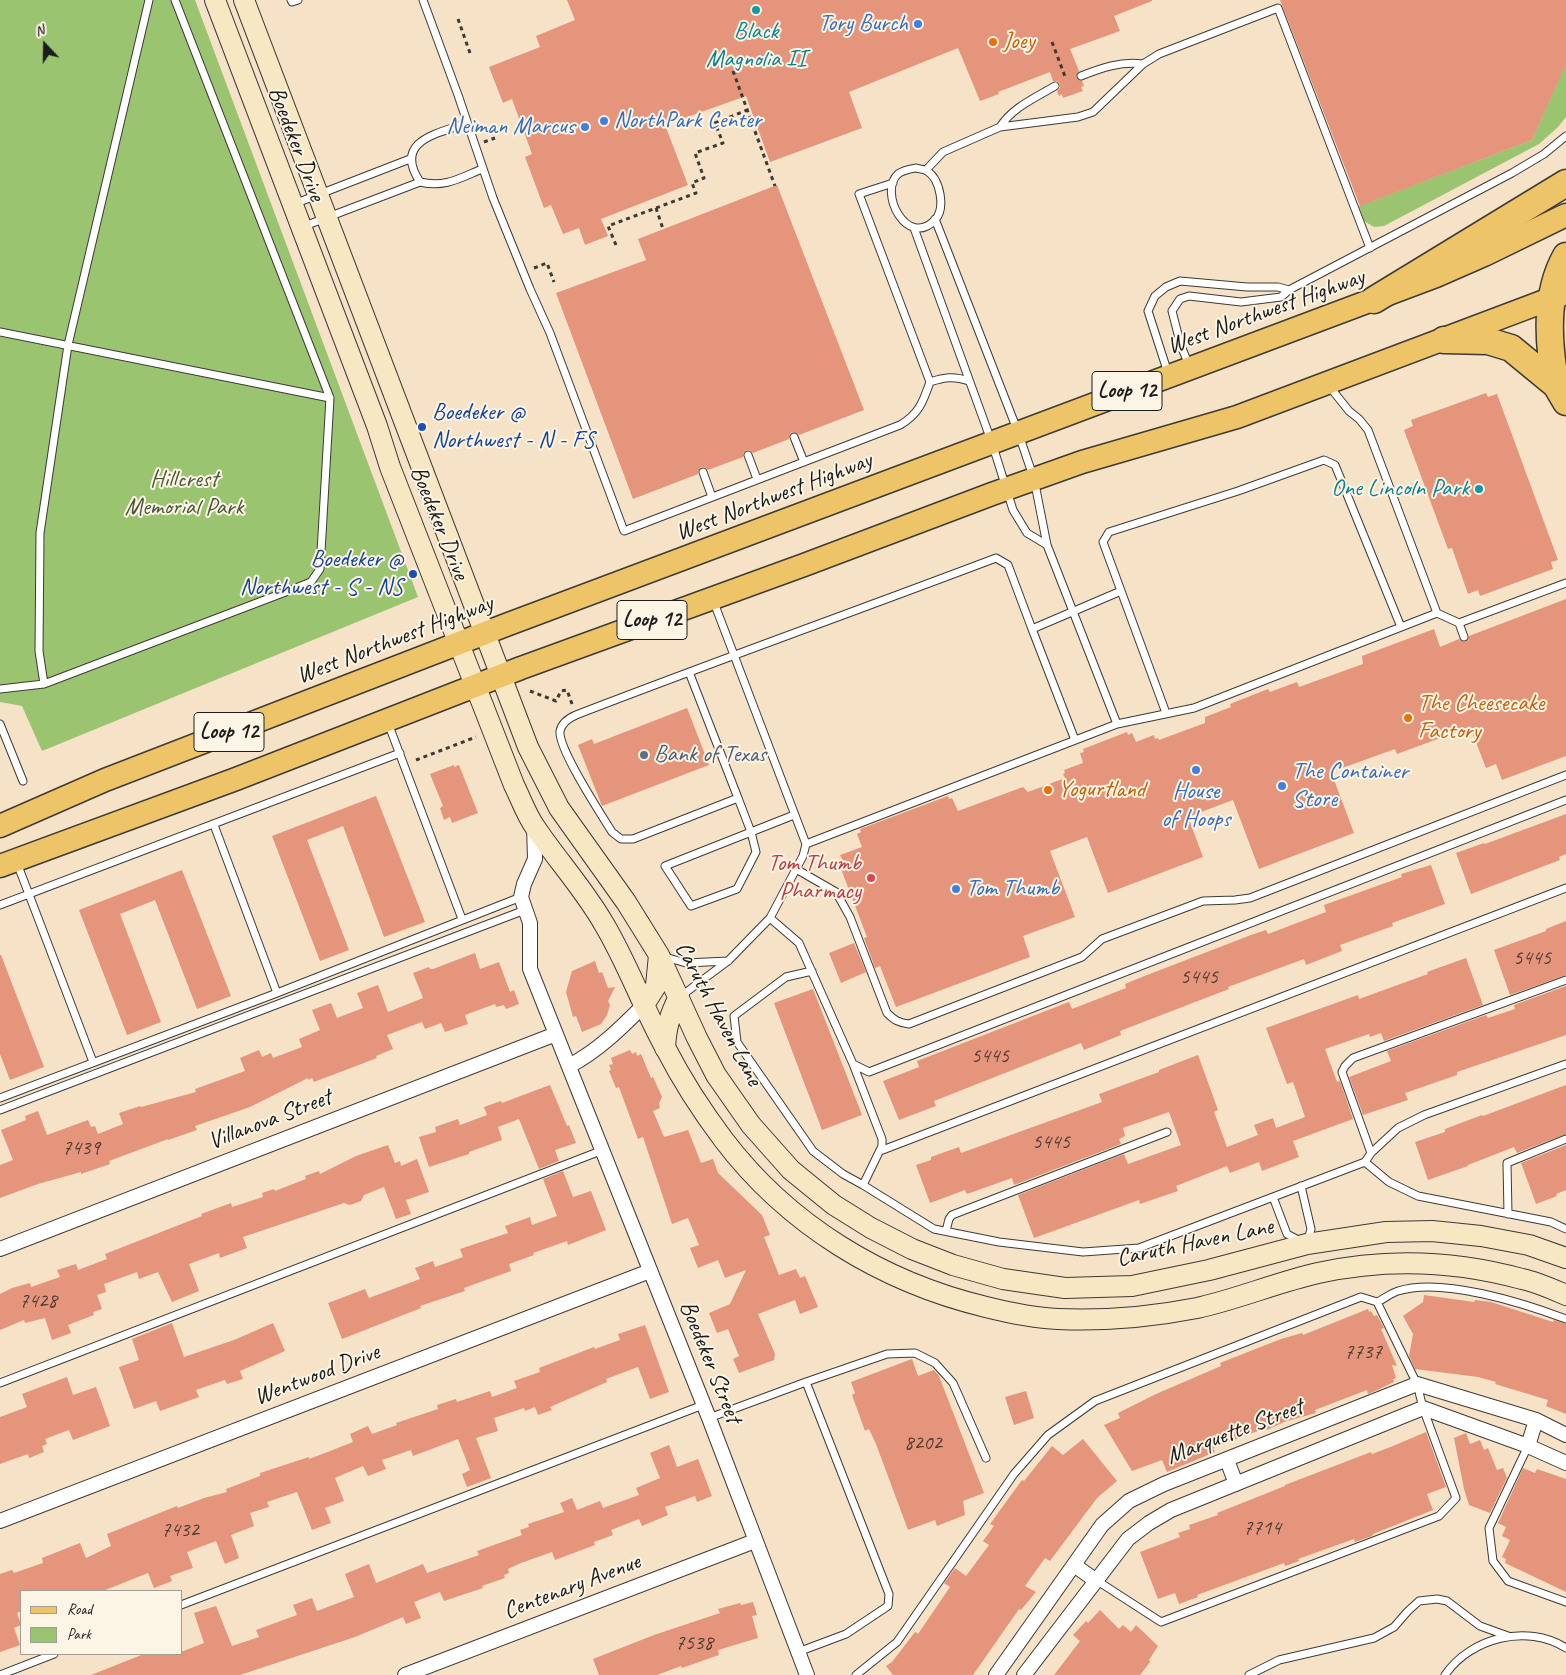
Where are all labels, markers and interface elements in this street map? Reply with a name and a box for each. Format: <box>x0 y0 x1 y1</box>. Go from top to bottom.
marker: Black Magnolia II <box>750 4 762 16</box>
place label: Tory Burch <box>819 10 908 38</box>
place label: Black Magnolia II <box>706 18 806 74</box>
marker: Tory Burch <box>912 18 924 30</box>
north arrow <box>20 20 70 70</box>
text: N <box>32 21 47 40</box>
place label: Joey <box>1003 28 1035 56</box>
marker: Joey <box>987 36 999 48</box>
street label: Boedeker Drive <box>261 83 331 205</box>
place label: NorthPark Center <box>614 107 761 135</box>
place label: Neiman Marcus <box>446 113 575 141</box>
marker: NorthPark Center <box>598 115 610 127</box>
marker: Neiman Marcus <box>579 121 591 133</box>
street label: West Northwest Highway <box>1164 263 1368 361</box>
road number: Loop 12 <box>1092 372 1162 411</box>
place label: Boedeker @ Northwest - N - FS <box>432 399 594 455</box>
marker: Boedeker @ Northwest - N - FS <box>416 421 428 433</box>
street label: West Northwest Highway <box>672 446 876 548</box>
street label: Boedeker Drive <box>403 462 475 584</box>
park label: Hillcrest Memorial Park <box>125 466 243 522</box>
place label: One Lincoln Park <box>1331 475 1469 503</box>
marker: One Lincoln Park <box>1473 483 1485 495</box>
place label: Boedeker @ Northwest - S - NS <box>240 546 403 602</box>
marker: Boedeker @ Northwest - S - NS <box>407 568 419 580</box>
street label: West Northwest Highway <box>293 589 497 691</box>
road number: Loop 12 <box>617 600 687 640</box>
place label: The Cheesecake Factory <box>1418 690 1544 746</box>
road number: Loop 12 <box>194 712 264 752</box>
marker: The Cheesecake Factory <box>1402 712 1414 724</box>
place label: Bank of Texas <box>654 741 766 769</box>
marker: Bank of Texas <box>638 749 650 761</box>
place label: The Container Store <box>1292 758 1408 814</box>
marker: House of Hoops <box>1190 764 1202 776</box>
place label: Yogurtland <box>1058 776 1145 804</box>
place label: House of Hoops <box>1162 778 1230 834</box>
marker: The Container Store <box>1276 780 1288 792</box>
marker: Yogurtland <box>1042 784 1054 796</box>
place label: Tom Thumb Pharmacy <box>768 850 861 906</box>
marker: Tom Thumb Pharmacy <box>865 872 877 884</box>
place label: Tom Thumb <box>966 875 1059 903</box>
marker: Tom Thumb <box>950 883 962 895</box>
street label: Caruth Haven Lane <box>668 937 768 1091</box>
house number: 5445 <box>1513 945 1551 971</box>
house number: 5445 <box>1180 964 1218 990</box>
house number: 5445 <box>971 1043 1009 1069</box>
street label: Villanova Street <box>204 1083 336 1157</box>
house number: 5445 <box>1032 1129 1070 1155</box>
house number: 7439 <box>62 1135 100 1161</box>
street label: Caruth Haven Lane <box>1114 1212 1276 1274</box>
house number: 7428 <box>19 1288 57 1314</box>
street label: Boedeker Street <box>672 1297 748 1427</box>
street label: Wentwood Drive <box>250 1338 384 1412</box>
house number: 7737 <box>1344 1339 1382 1365</box>
street label: Marquette Street <box>1163 1393 1307 1471</box>
house number: 8202 <box>904 1430 942 1456</box>
house number: 7714 <box>1243 1515 1281 1541</box>
house number: 7432 <box>161 1517 199 1543</box>
street label: Centenary Avenue <box>500 1548 644 1626</box>
legend <box>20 1590 182 1655</box>
text: Road <box>67 1600 92 1619</box>
text: Park <box>67 1625 91 1644</box>
house number: 7538 <box>675 1630 713 1656</box>

